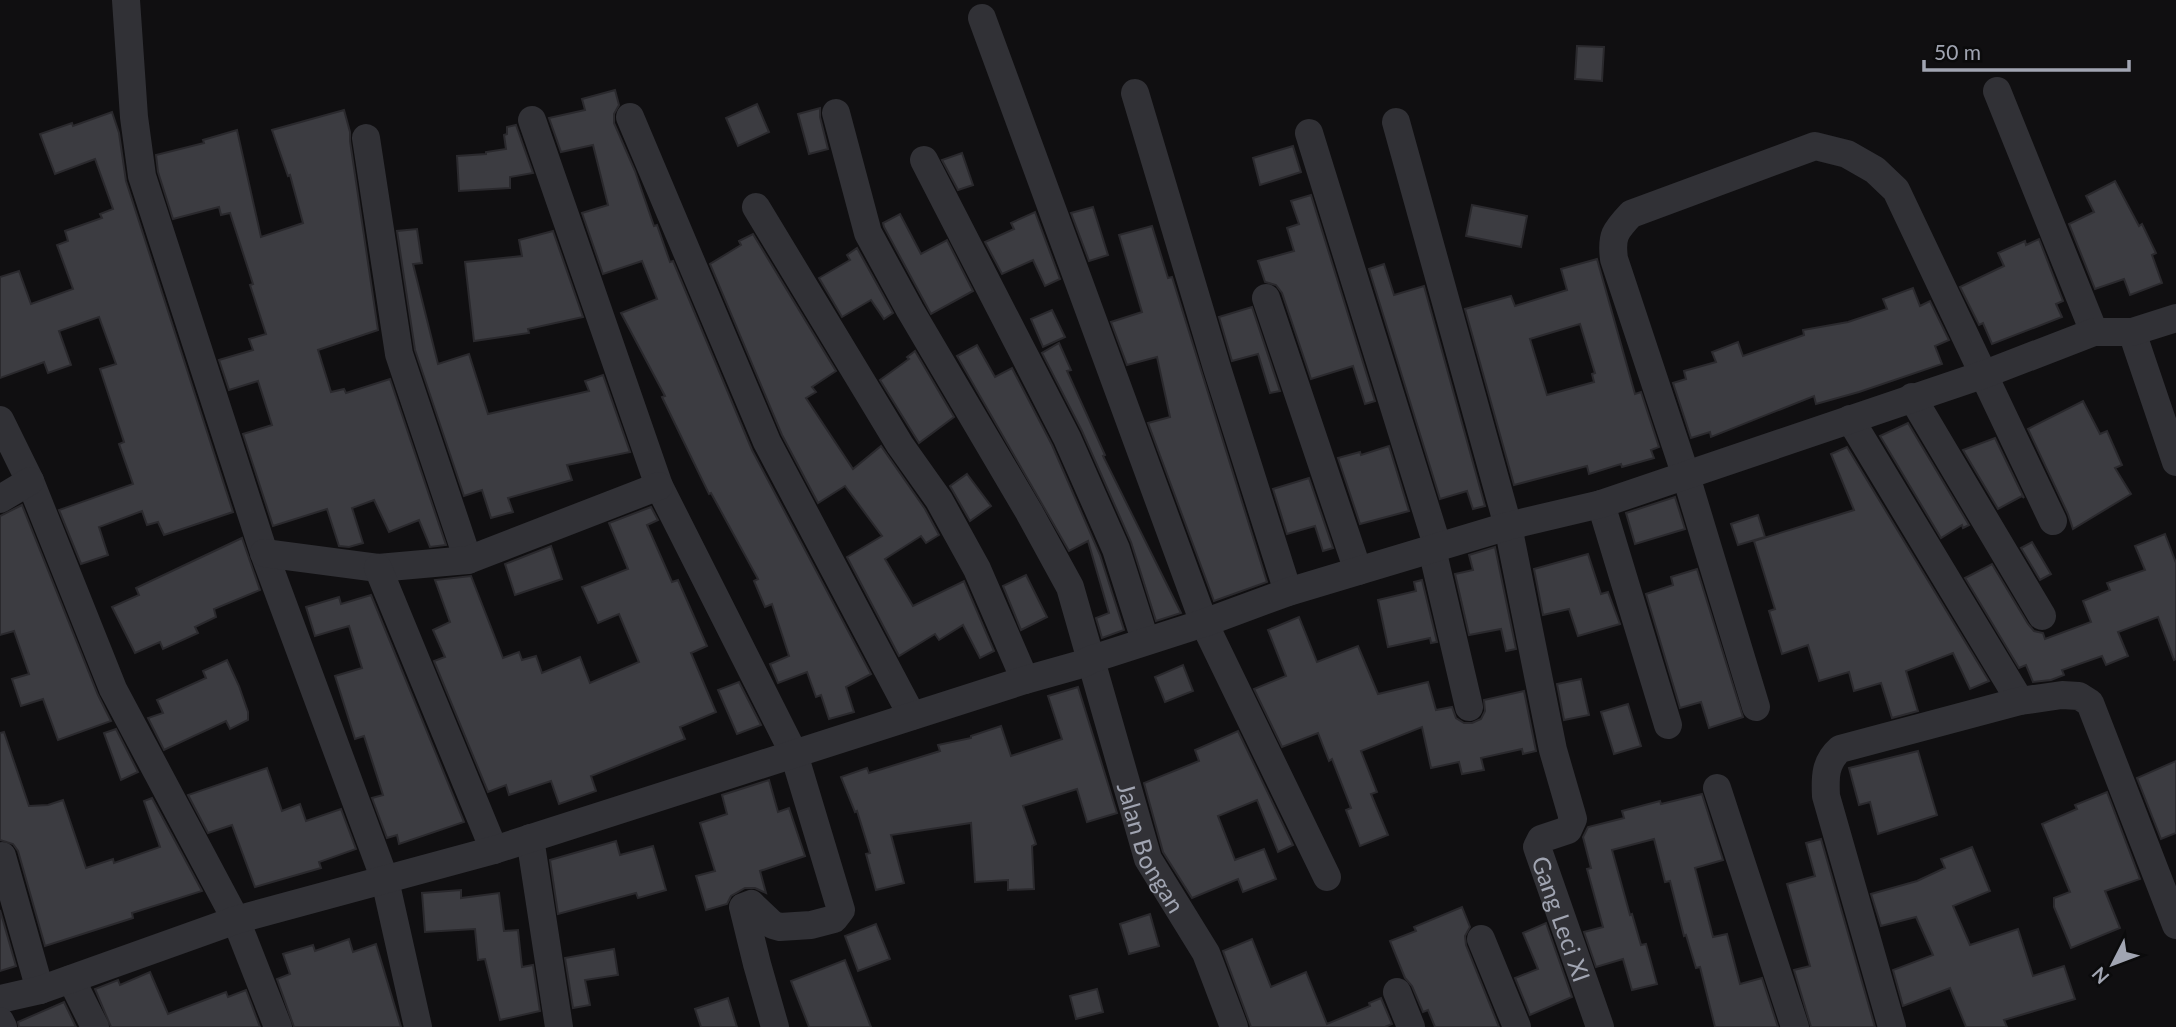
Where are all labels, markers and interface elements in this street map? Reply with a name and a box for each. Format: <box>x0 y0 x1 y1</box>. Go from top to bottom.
scale bar <box>1924 28 2129 72</box>
text: 50 m <box>1934 39 1981 64</box>
street label: Jalan Bongan <box>1112 779 1192 917</box>
street label: Gang Leci XI <box>1527 852 1597 985</box>
north arrow <box>2078 929 2148 999</box>
text: N <box>2087 963 2113 989</box>

